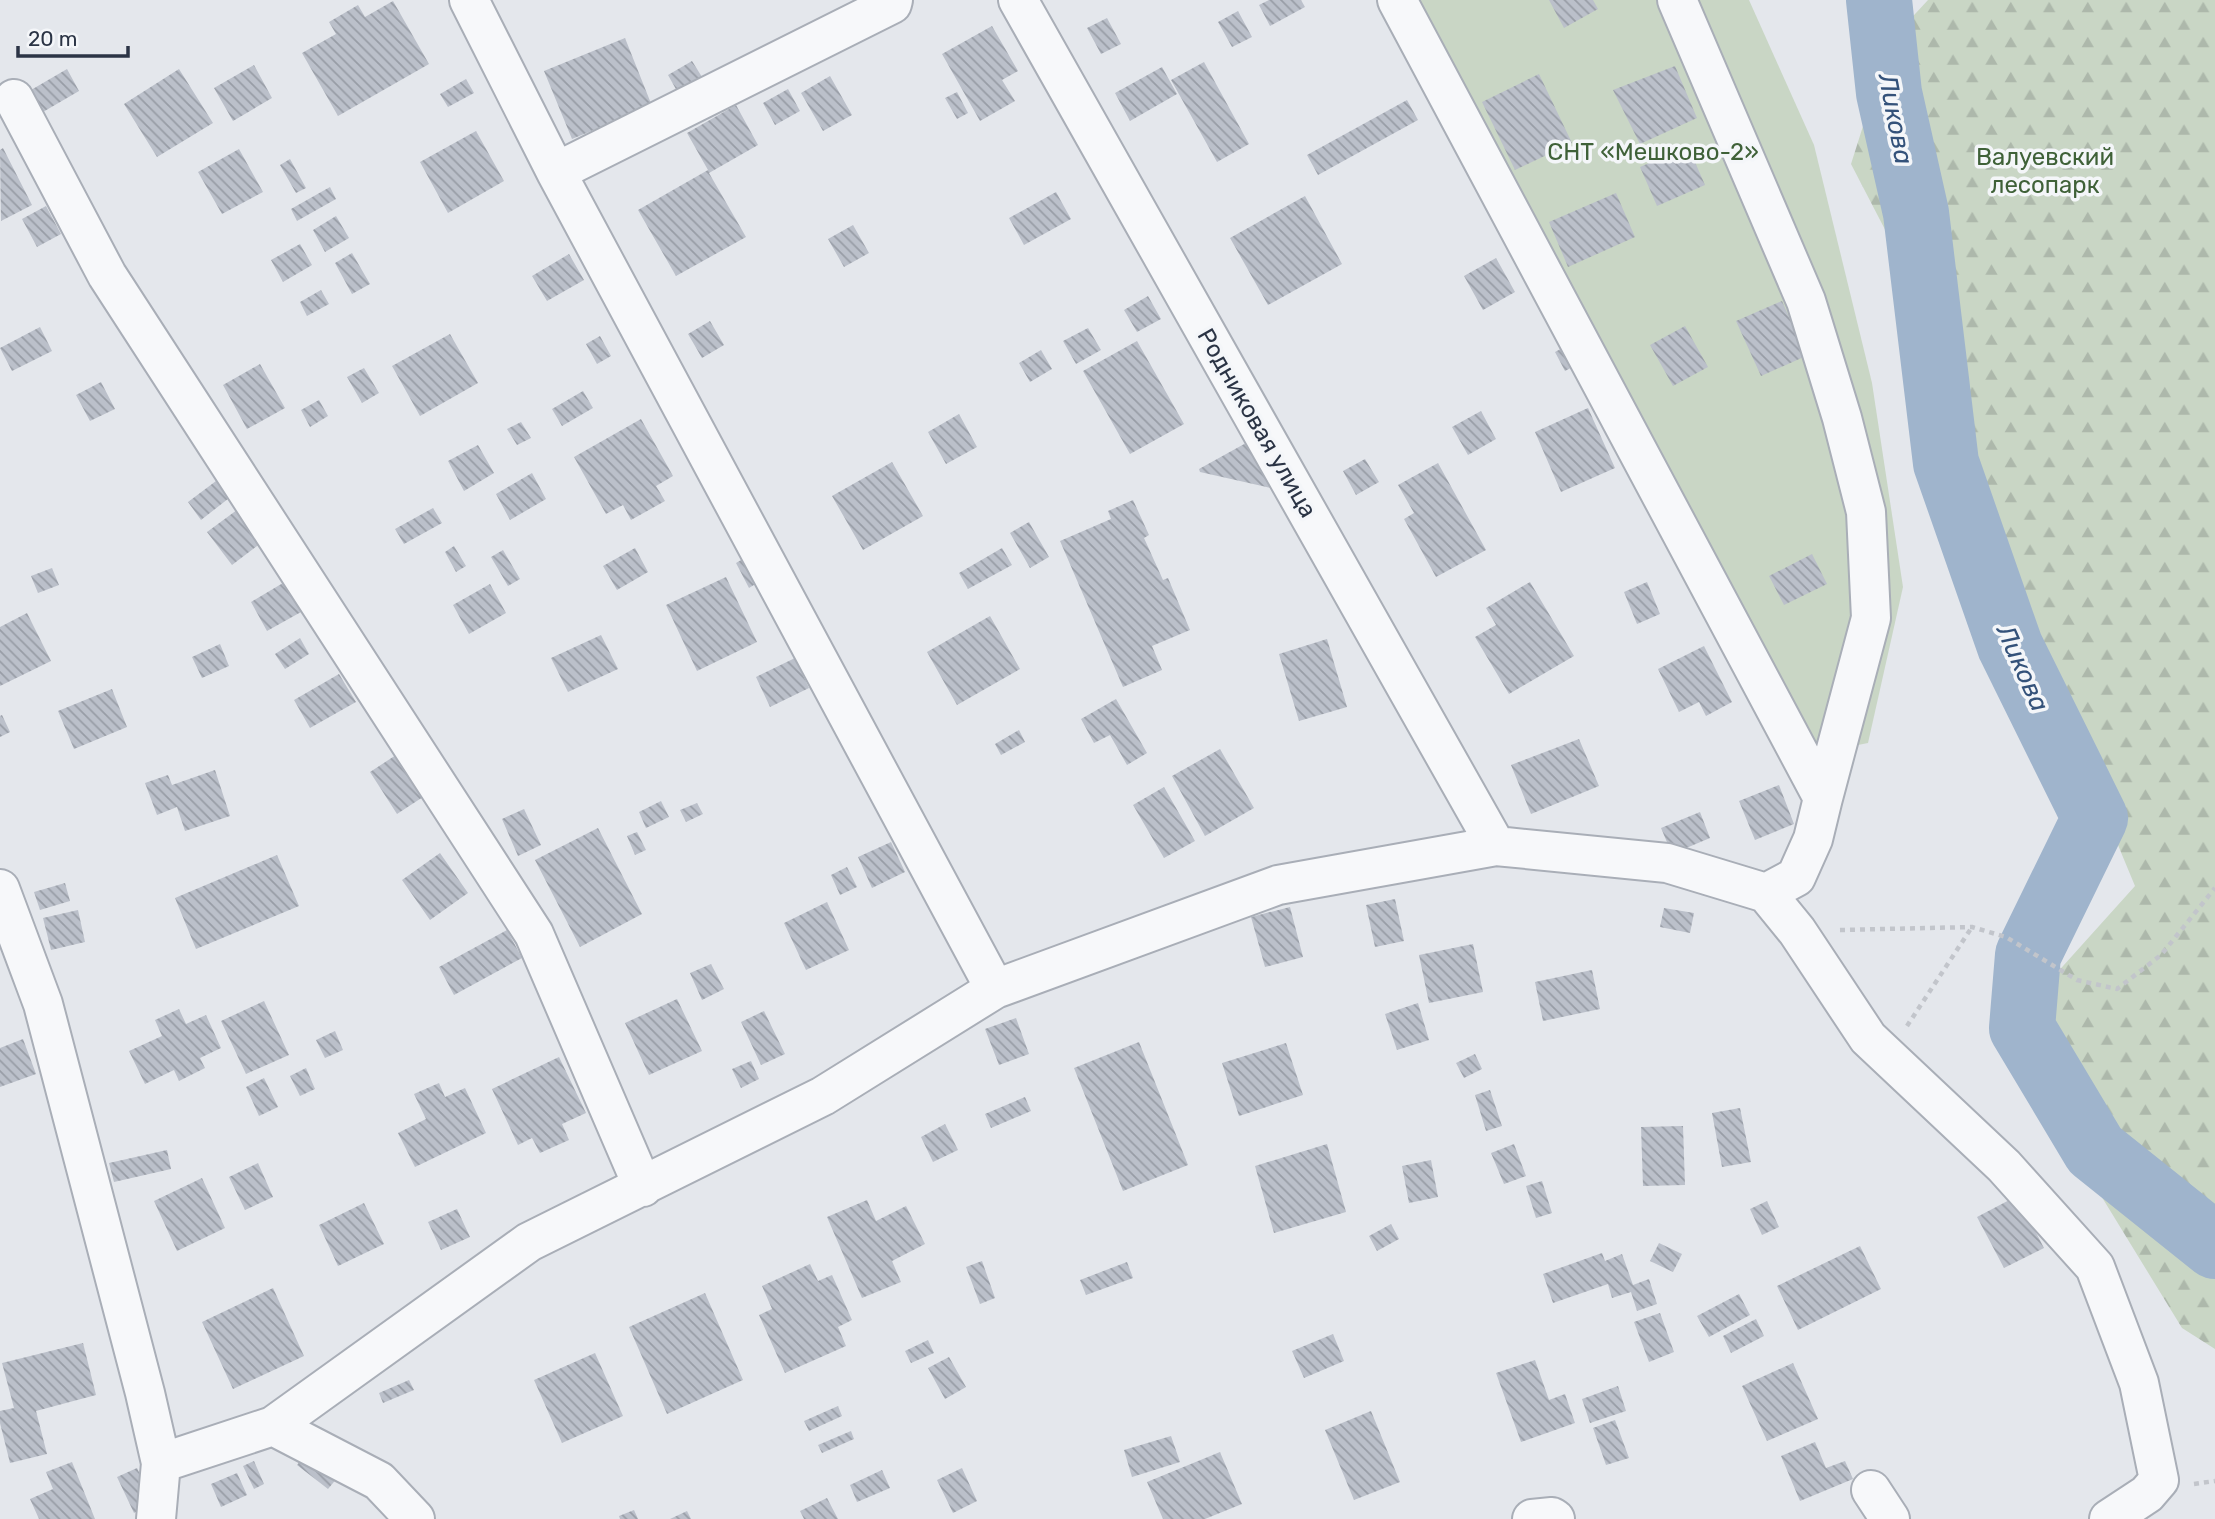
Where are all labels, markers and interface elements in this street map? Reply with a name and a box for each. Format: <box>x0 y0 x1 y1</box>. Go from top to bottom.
scale bar <box>18 14 128 58</box>
text: 20 m <box>28 26 77 51</box>
water label: Ликова <box>1871 69 1919 167</box>
park label: СНТ «Мешково-2» <box>1547 138 1759 166</box>
park label: Валуевский лесопарк <box>1976 143 2114 199</box>
street label: Родниковая улица <box>1191 324 1323 522</box>
water label: Ликова <box>1989 618 2055 716</box>

